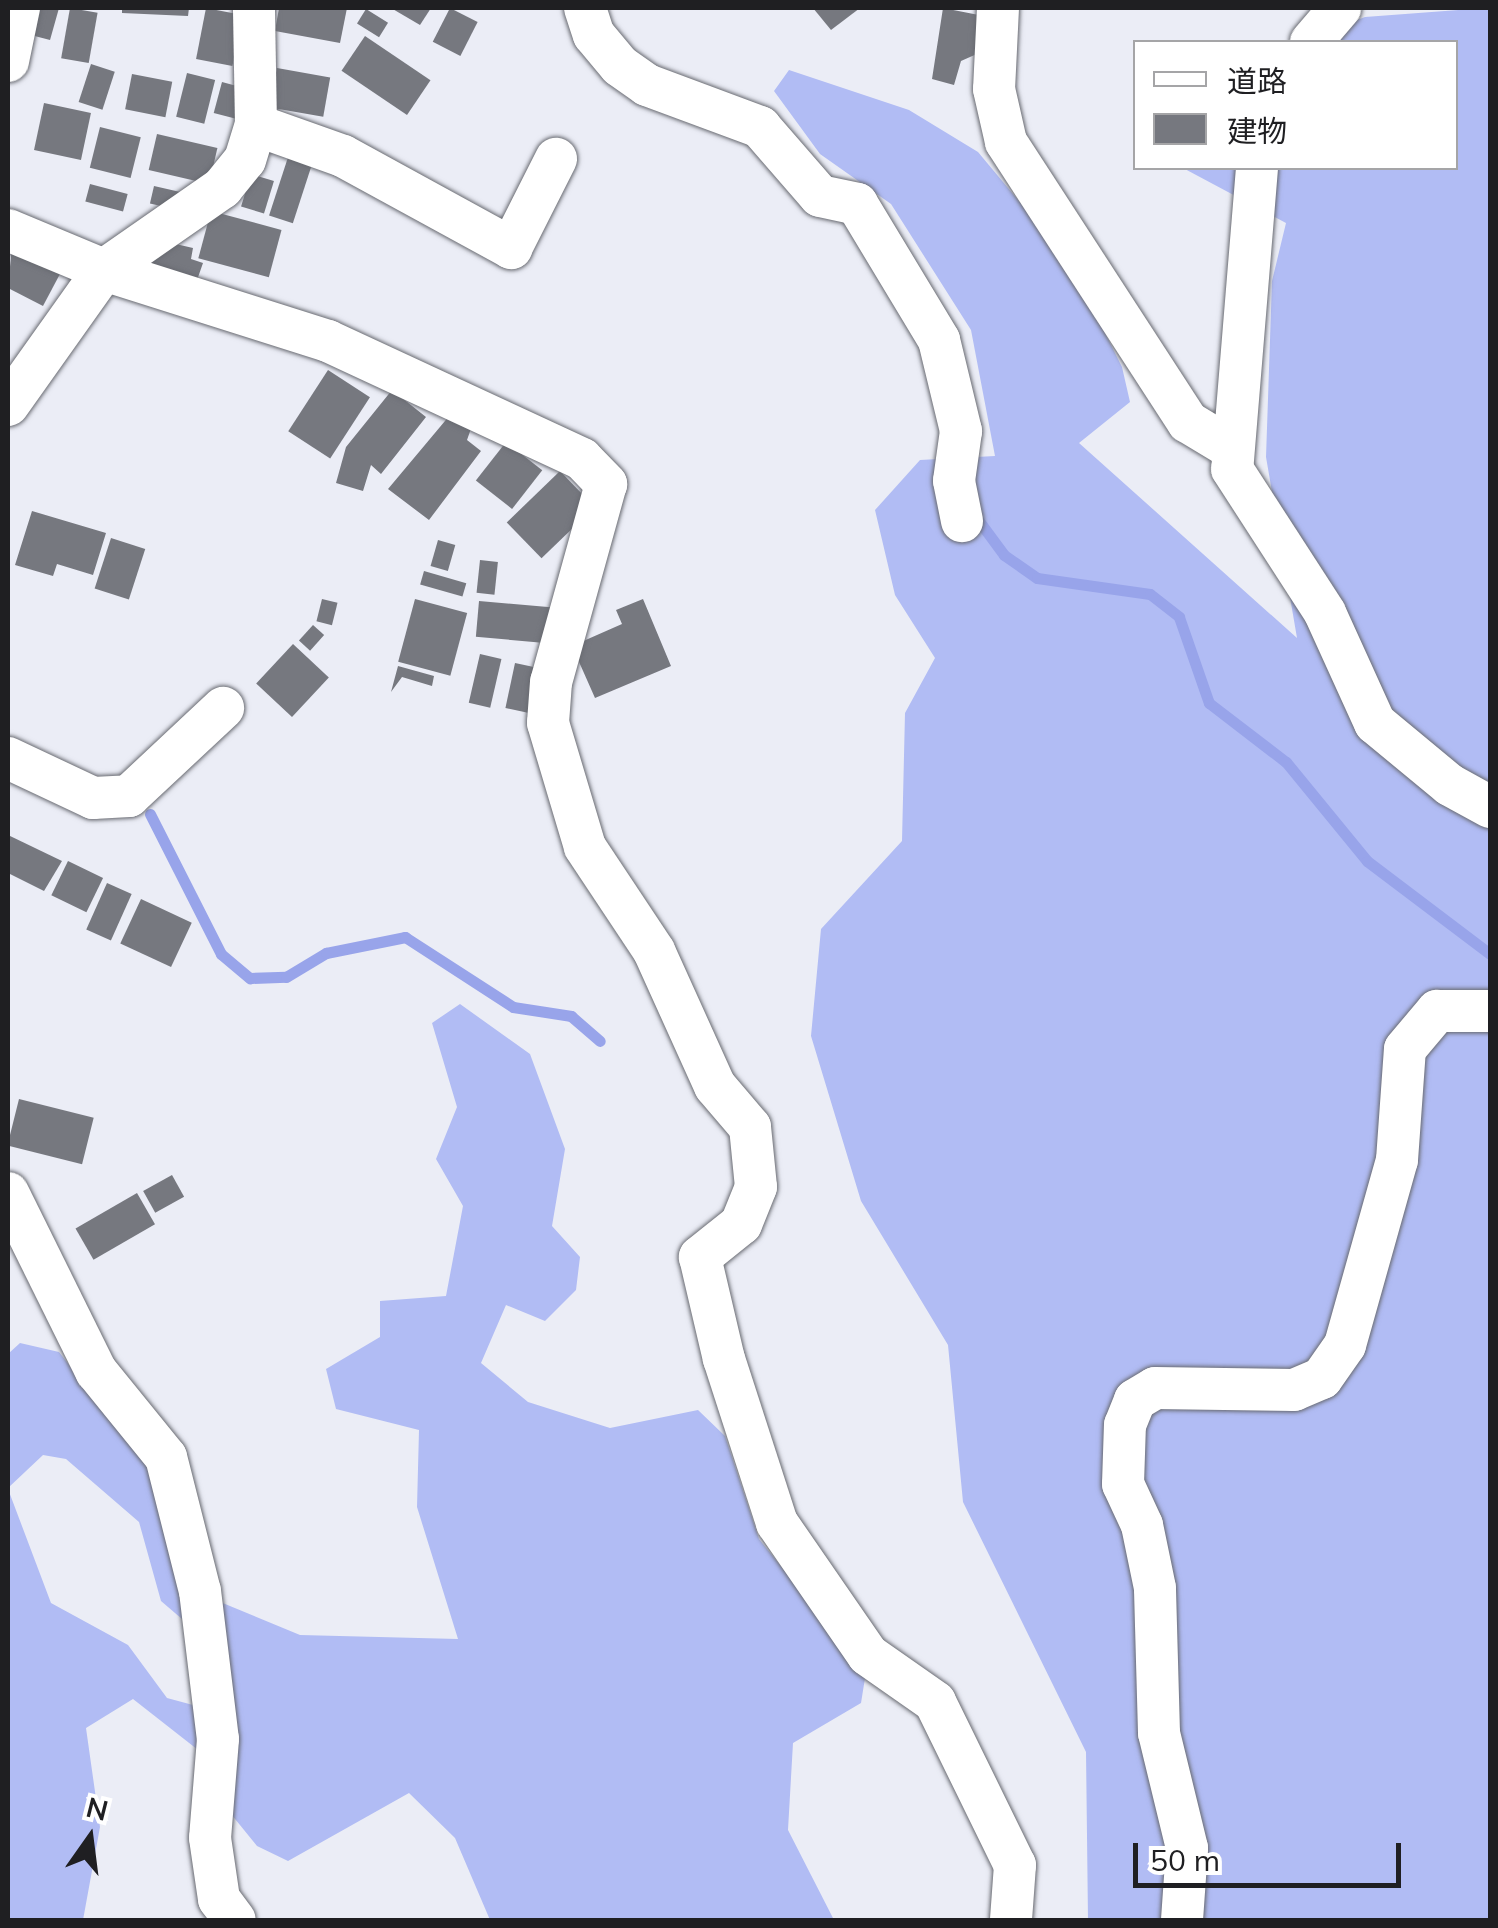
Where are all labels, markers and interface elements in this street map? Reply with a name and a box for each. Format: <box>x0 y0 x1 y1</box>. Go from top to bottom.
legend <box>1133 40 1458 170</box>
text: 道路 <box>1227 62 1287 100</box>
text: 建物 <box>1227 112 1287 150</box>
north arrow <box>40 1788 140 1888</box>
text: N <box>83 1789 112 1828</box>
scale bar <box>1138 1823 1406 1885</box>
text: 50 m <box>1150 1841 1220 1879</box>

